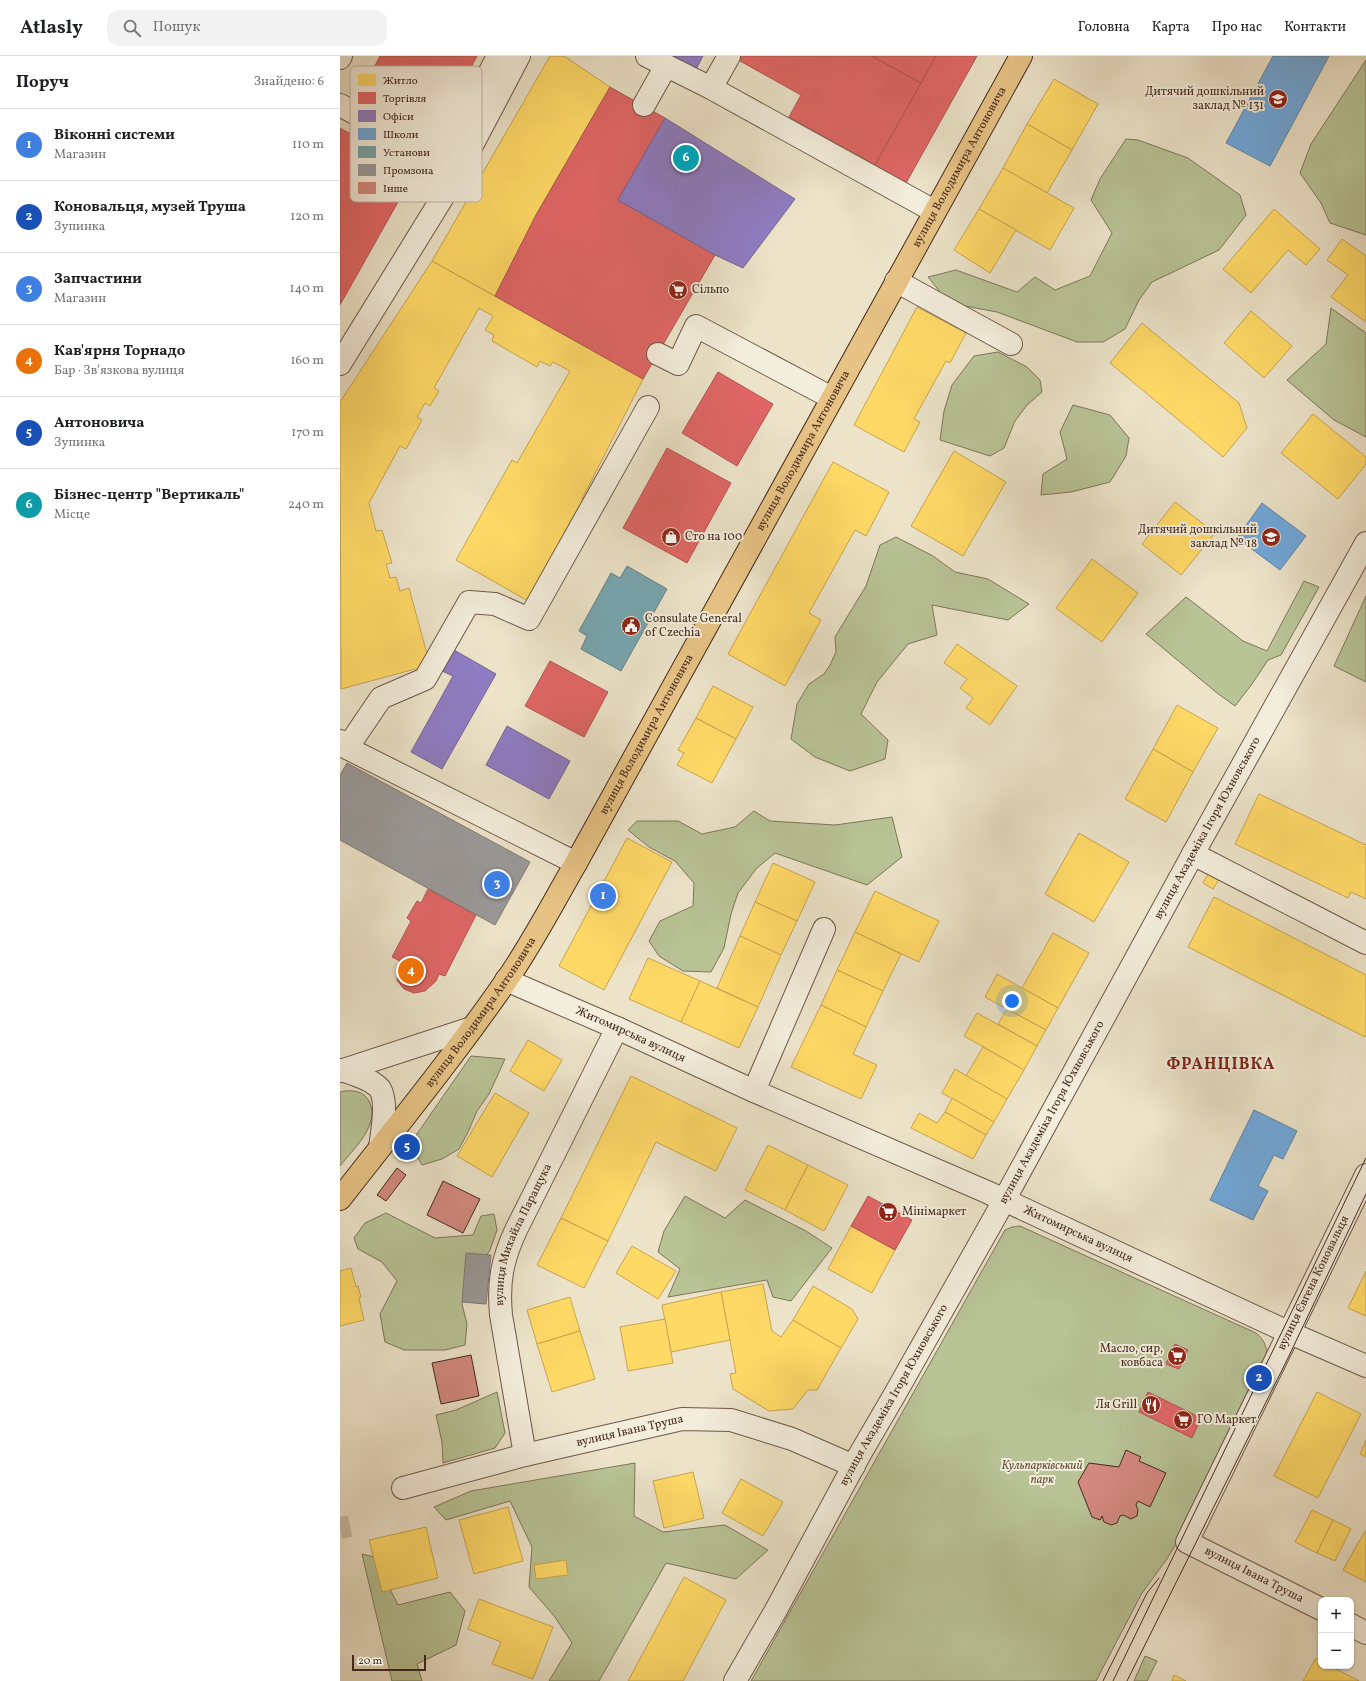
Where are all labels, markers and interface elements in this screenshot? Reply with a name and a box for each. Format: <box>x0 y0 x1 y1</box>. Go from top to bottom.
search box <box>107 10 387 46</box>
text: Atlasly <box>20 15 83 41</box>
icon: search <box>121 17 143 39</box>
text: Пошук <box>153 17 200 38</box>
text: Головна <box>1078 18 1130 37</box>
text: Карта <box>1152 18 1190 37</box>
text: Про нас <box>1212 18 1262 37</box>
text: Контакти <box>1284 18 1346 37</box>
legend <box>350 66 482 202</box>
text: Поруч <box>16 71 69 94</box>
text: Знайдено: 6 <box>254 73 324 91</box>
text: Житло <box>383 74 418 89</box>
street label: вулиця Володимира Антоновича <box>909 84 1011 250</box>
place label: Дитячий дошкільний заклад № 131 <box>1145 84 1264 114</box>
school or university icon: Дитячий дошкільний заклад № 131 <box>1267 88 1289 110</box>
text: Торгівля <box>383 92 427 107</box>
text: Офіси <box>383 110 414 125</box>
text: Віконні системи <box>54 125 175 146</box>
text: Школи <box>383 128 419 143</box>
text: 1 <box>26 136 32 154</box>
text: 110 m <box>292 136 324 154</box>
pin: 6 <box>673 143 699 173</box>
text: Магазин <box>54 146 106 164</box>
text: Установи <box>383 146 430 161</box>
text: Промзона <box>383 164 434 179</box>
text: Інше <box>383 182 408 197</box>
text: Коновальця, музей Труша <box>54 197 246 218</box>
text: 2 <box>26 208 32 226</box>
text: 120 m <box>290 208 324 226</box>
text: Зупинка <box>54 218 105 236</box>
text: Запчастини <box>54 269 142 290</box>
supermarket icon: Сільпо <box>667 279 689 301</box>
text: 3 <box>26 280 32 298</box>
text: 140 m <box>290 280 324 298</box>
place label: Сільпо <box>692 282 729 298</box>
text: Магазин <box>54 290 106 308</box>
text: Кав'ярня Торнадо <box>54 341 185 362</box>
text: 4 <box>25 352 33 370</box>
text: 160 m <box>290 352 324 370</box>
text: Бар · Звʼязкова вулиця <box>54 362 184 380</box>
street label: вулиця Володимира Антоновича <box>753 368 854 534</box>
text: Антоновича <box>54 413 144 434</box>
text: 5 <box>26 424 32 442</box>
text: 170 m <box>291 424 324 442</box>
text: Зупинка <box>54 434 105 452</box>
text: Бізнес-центр "Вертикаль" <box>54 485 245 506</box>
text: 6 <box>25 496 33 514</box>
text: 240 m <box>288 496 324 514</box>
text: Місце <box>54 506 90 524</box>
place label: Дитячий дошкільний заклад № 18 <box>1138 522 1257 552</box>
shop icon: Сто на 100 <box>660 526 682 548</box>
school or university icon: Дитячий дошкільний заклад № 18 <box>1260 526 1282 548</box>
place label: Сто на 100 <box>685 529 742 545</box>
place label: Consulate General of Czechia <box>645 611 742 641</box>
public building icon: Consulate General of Czechia <box>620 615 642 637</box>
street label: вулиця Володимира Антоновича <box>596 651 698 818</box>
street label: вулиця Академіка Ігоря Юхновського <box>1151 734 1265 923</box>
pin: 3 <box>484 869 510 899</box>
pin: 1 <box>590 881 616 911</box>
street label: вулиця Володимира Антоновича <box>422 934 540 1091</box>
pin: 4 <box>398 956 424 986</box>
your location <box>1002 991 1022 1011</box>
street label: Житомирська вулиця <box>573 1003 688 1066</box>
street label: вулиця Академіка Ігоря Юхновського <box>995 1018 1108 1207</box>
district label: ФРАНЦІВКА <box>1167 1054 1276 1076</box>
pin: 5 <box>394 1132 420 1162</box>
street label: вулиця Михайла Паращука <box>492 1161 556 1306</box>
supermarket icon: Мінімаркет <box>877 1201 899 1223</box>
street label: Житомирська вулиця <box>1021 1202 1135 1267</box>
place label: Мінімаркет <box>902 1204 966 1220</box>
street label: вулиця Євгена Коновальця <box>1274 1213 1353 1353</box>
street label: вулиця Академіка Ігоря Юхновського <box>836 1302 952 1489</box>
place label: Масло, сир, ковбаса <box>1100 1341 1163 1371</box>
supermarket icon: Масло, сир, ковбаса <box>1166 1345 1188 1367</box>
pin: 2 <box>1246 1363 1272 1393</box>
restaurant icon: Ля Grill <box>1140 1394 1162 1416</box>
place label: Ля Grill <box>1096 1397 1137 1413</box>
supermarket icon: ГО Маркет <box>1172 1409 1194 1431</box>
street label: вулиця Івана Труша <box>575 1411 685 1451</box>
place label: ГО Маркет <box>1197 1412 1256 1428</box>
park label: Кульпарківський парк <box>1001 1458 1083 1488</box>
street label: вулиця Івана Труша <box>1202 1543 1306 1607</box>
map controls <box>1318 1597 1354 1669</box>
button: + <box>1318 1597 1354 1633</box>
button: − <box>1318 1633 1354 1669</box>
scale bar <box>352 1653 426 1672</box>
text: 20 m <box>358 1654 382 1669</box>

